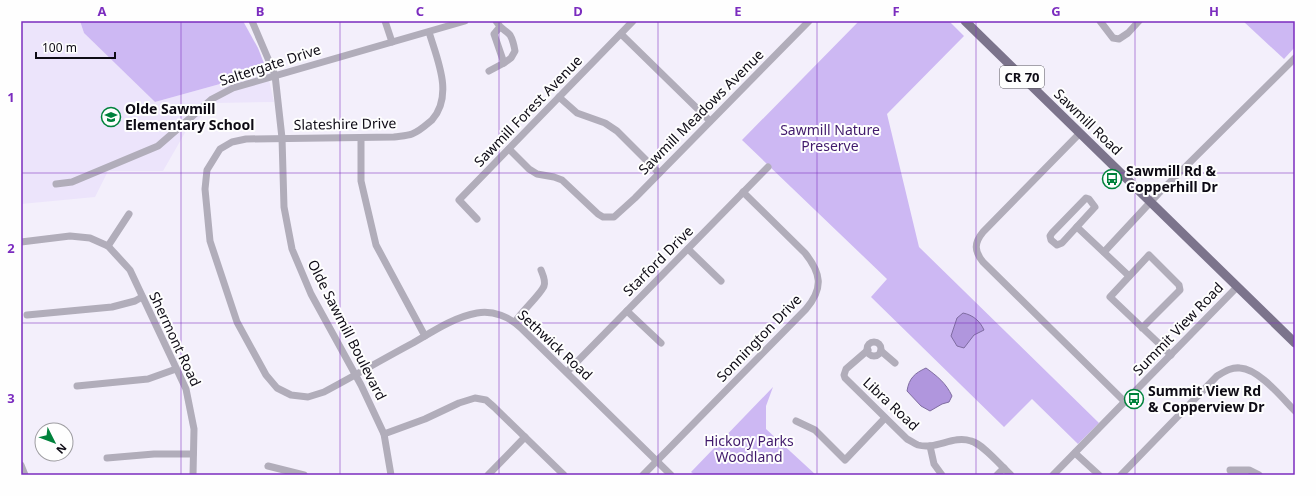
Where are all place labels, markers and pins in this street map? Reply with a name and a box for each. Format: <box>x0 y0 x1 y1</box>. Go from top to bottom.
place label: Olde Sawmill Elementary School <box>125 99 255 134</box>
school or university icon: Olde Sawmill Elementary School <box>100 106 122 128</box>
place label: Sawmill Rd & Copperhill Dr <box>1126 161 1219 196</box>
bus stop icon: Sawmill Rd & Copperhill Dr <box>1101 168 1123 190</box>
place label: Summit View Rd & Copperview Dr <box>1148 381 1265 416</box>
bus stop icon: Summit View Rd & Copperview Dr <box>1123 388 1145 410</box>

